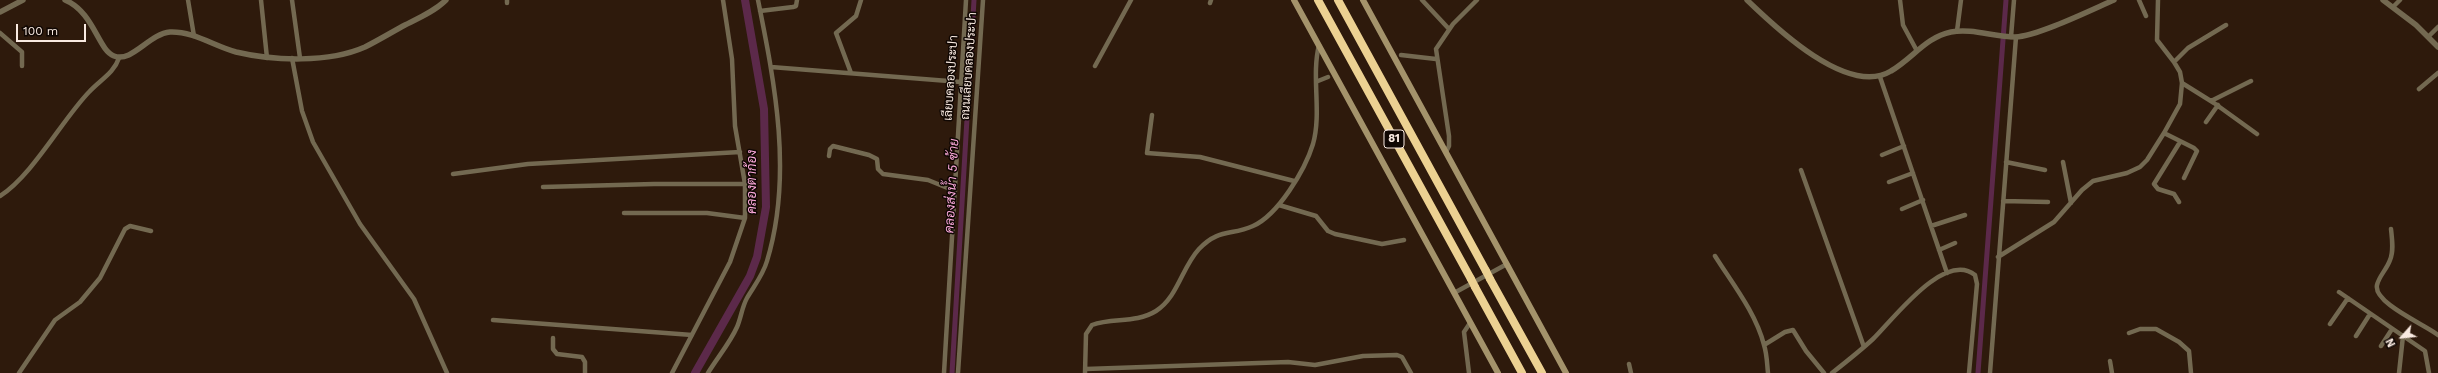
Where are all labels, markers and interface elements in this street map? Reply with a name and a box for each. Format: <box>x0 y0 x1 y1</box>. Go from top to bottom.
street label: ถนนเลียบคลองประปา <box>958 12 980 120</box>
scale bar <box>18 16 88 42</box>
text: 100 m <box>23 24 58 38</box>
street label: เลียบคลองประปา <box>941 35 961 121</box>
road number: 81 <box>1384 130 1404 148</box>
water label: คลองส่งน้ำ 5 ซ้าย <box>942 138 962 234</box>
water label: คลองตาก้อง <box>744 150 760 214</box>
north arrow <box>2382 317 2422 357</box>
text: N <box>2383 336 2399 349</box>

